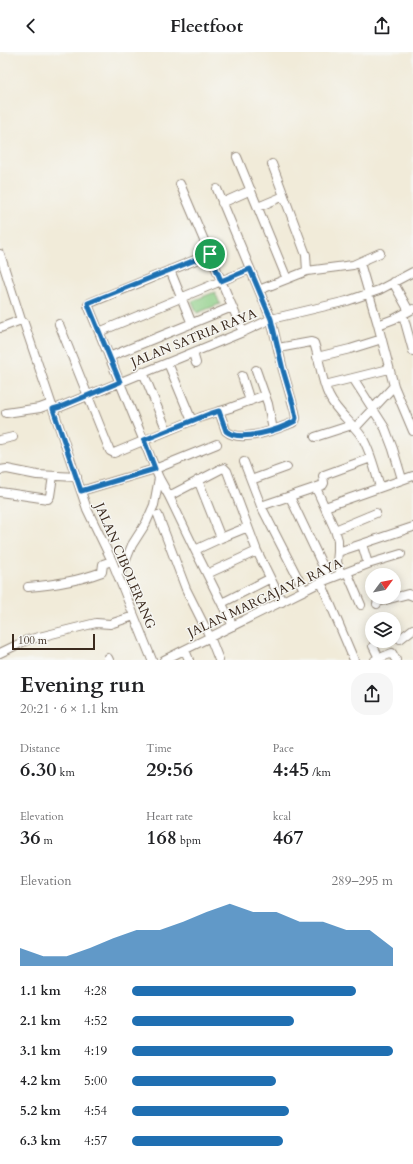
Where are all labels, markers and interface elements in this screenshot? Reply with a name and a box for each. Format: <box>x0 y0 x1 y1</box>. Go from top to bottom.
text: Fleetfoot <box>170 14 243 39</box>
icon: back <box>20 15 42 37</box>
icon: share <box>371 15 393 37</box>
pin <box>193 237 227 271</box>
icon: arrive <box>199 243 221 265</box>
street label: JALAN SATRIA RAYA <box>127 304 260 372</box>
street label: JALAN CIBOLERANG <box>89 498 160 632</box>
street label: JALAN MARGAJAYA RAYA <box>183 554 346 643</box>
north arrow <box>365 568 401 604</box>
map controls <box>365 568 401 648</box>
button: layers <box>365 612 401 648</box>
scale bar <box>12 632 95 651</box>
text: 100 m <box>18 633 47 648</box>
text: Evening run <box>20 670 145 700</box>
button: share <box>351 673 393 715</box>
text: 20:21 · 6 × 1.1 km <box>20 700 119 718</box>
text: Distance <box>20 741 60 756</box>
text: Time <box>146 741 172 756</box>
text: Pace <box>273 741 294 756</box>
text: 6.30 <box>20 756 57 783</box>
text: 29:56 <box>146 756 193 783</box>
text: 4:45 <box>273 756 309 783</box>
text: km <box>57 765 75 780</box>
text: /km <box>309 765 331 780</box>
text: Elevation <box>20 809 64 824</box>
text: Heart rate <box>146 809 193 824</box>
text: kcal <box>273 809 291 824</box>
text: 36 <box>20 824 41 851</box>
text: 168 <box>146 824 177 851</box>
text: 467 <box>273 824 303 851</box>
text: m <box>41 833 53 848</box>
text: bpm <box>177 833 201 848</box>
text: Elevation <box>20 872 72 890</box>
text: 289–295 m <box>331 872 393 890</box>
text: 1.1 km <box>20 982 61 1000</box>
text: 4:28 <box>84 982 107 1000</box>
text: 2.1 km <box>20 1012 61 1030</box>
text: 4:52 <box>84 1012 107 1030</box>
text: 3.1 km <box>20 1042 61 1060</box>
text: 4:19 <box>84 1042 107 1060</box>
text: 4.2 km <box>20 1072 61 1090</box>
text: 5:00 <box>84 1072 107 1090</box>
text: 5.2 km <box>20 1102 61 1120</box>
text: 4:54 <box>84 1102 107 1120</box>
text: 6.3 km <box>20 1132 61 1150</box>
text: 4:57 <box>84 1132 107 1150</box>

